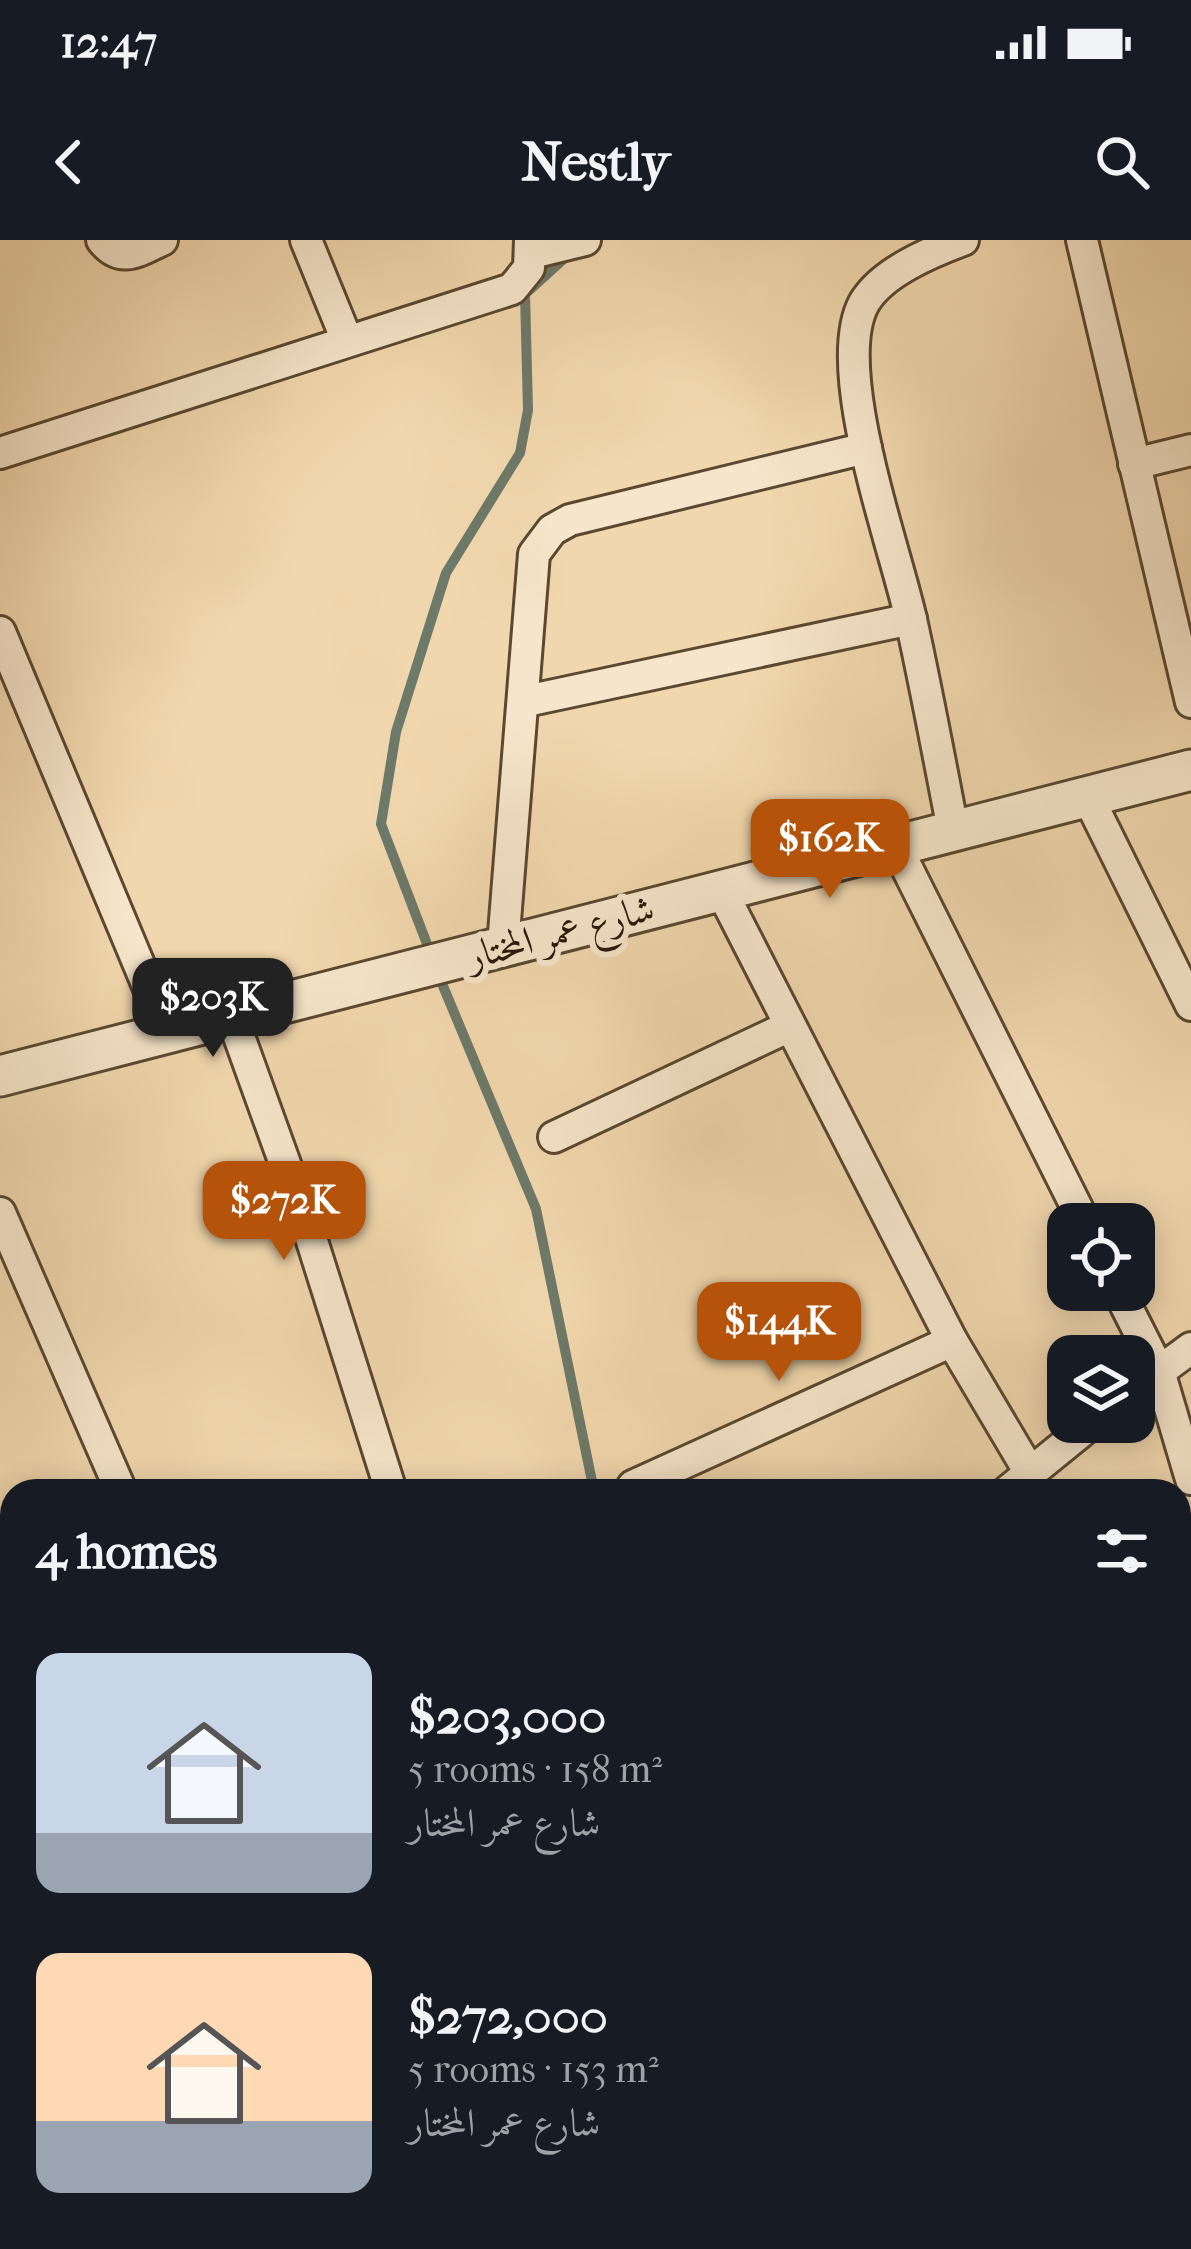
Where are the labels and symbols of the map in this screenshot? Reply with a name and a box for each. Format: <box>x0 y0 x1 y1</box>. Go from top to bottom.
pin: $162K <box>746 799 914 901</box>
street label: شارع عمر المختار <box>457 885 662 989</box>
pin: $203K <box>129 958 297 1060</box>
pin: $272K <box>200 1161 368 1263</box>
pin: $144K <box>695 1282 863 1384</box>

